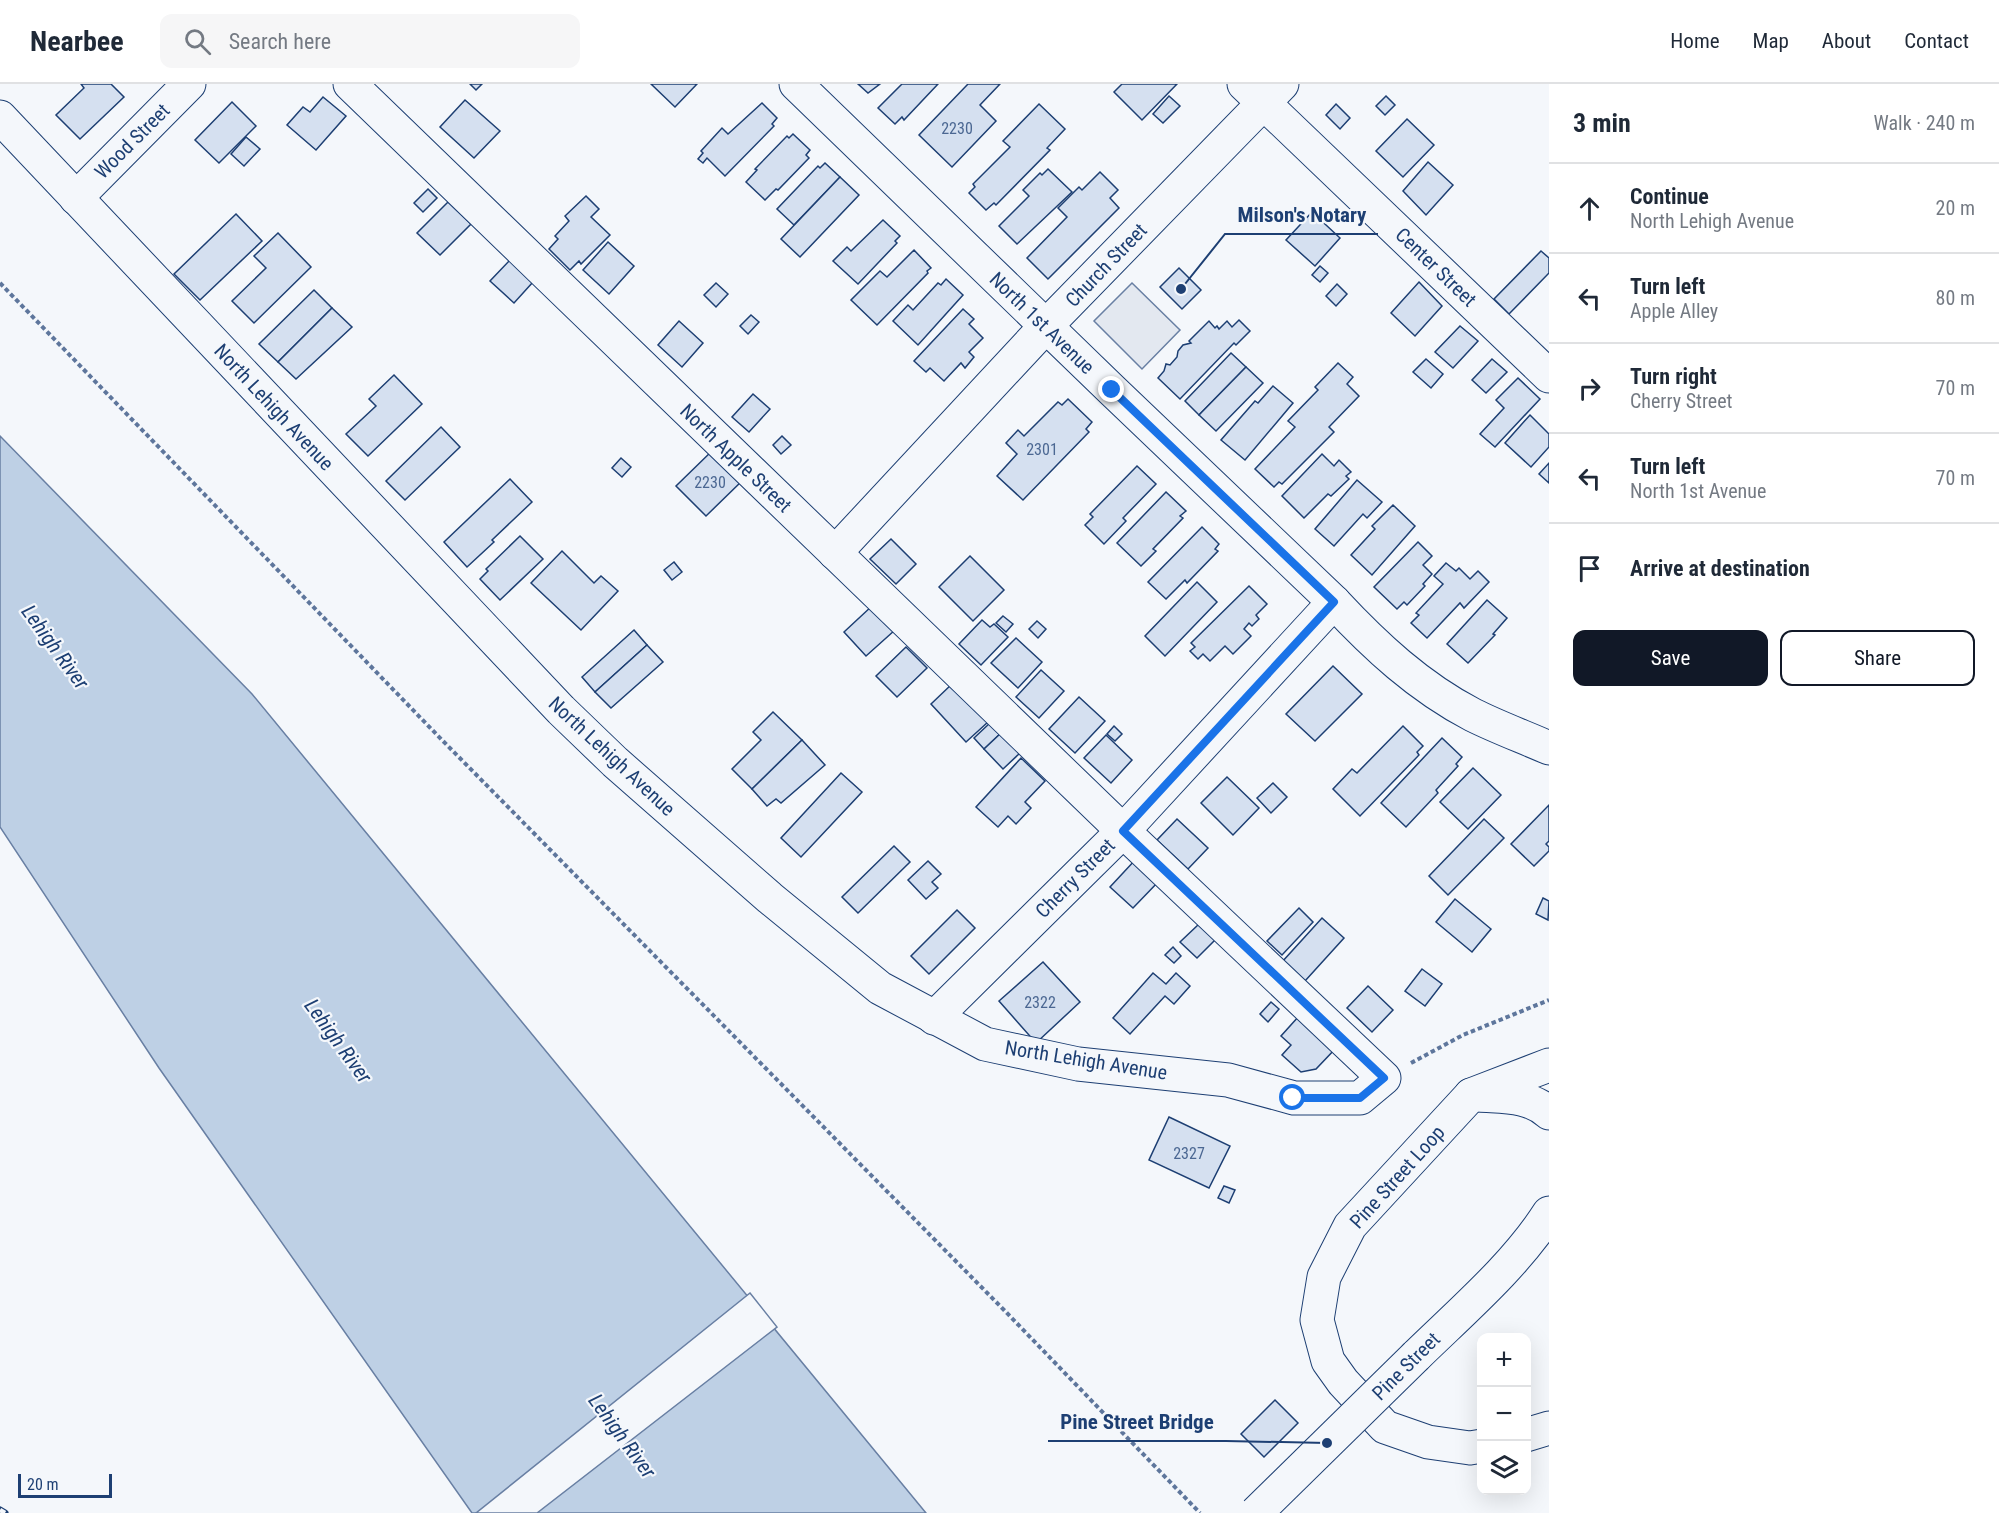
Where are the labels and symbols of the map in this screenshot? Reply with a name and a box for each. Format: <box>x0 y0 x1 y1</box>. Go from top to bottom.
street label: Wood Street <box>89 98 175 184</box>
house number: 2230 <box>941 119 973 138</box>
callout: Milson's Notary <box>1225 195 1378 234</box>
text: Milson's Notary <box>1238 203 1367 227</box>
street label: Church Street <box>1060 218 1152 312</box>
street label: Center Street <box>1391 223 1482 312</box>
street label: North 1st Avenue <box>985 267 1099 379</box>
street label: North Lehigh Avenue <box>209 339 339 475</box>
route end <box>1098 376 1124 402</box>
street label: North Apple Street <box>675 399 797 517</box>
house number: 2301 <box>1026 440 1058 459</box>
house number: 2230 <box>694 473 726 492</box>
water label: Lehigh River <box>16 600 94 694</box>
street label: North Lehigh Avenue <box>544 691 680 821</box>
street label: Cherry Street <box>1030 833 1120 923</box>
house number: 2322 <box>1024 993 1056 1012</box>
water label: Lehigh River <box>299 994 377 1088</box>
street label: North Lehigh Avenue <box>1003 1035 1169 1085</box>
route start <box>1279 1084 1305 1110</box>
street label: Pine Street Loop <box>1345 1121 1449 1233</box>
house number: 2327 <box>1173 1144 1205 1163</box>
street label: Pine Street <box>1367 1327 1445 1405</box>
water label: Lehigh River <box>583 1389 661 1483</box>
callout: Pine Street Bridge <box>1048 1402 1226 1441</box>
text: Pine Street Bridge <box>1060 1410 1214 1434</box>
scale bar <box>18 1471 112 1498</box>

